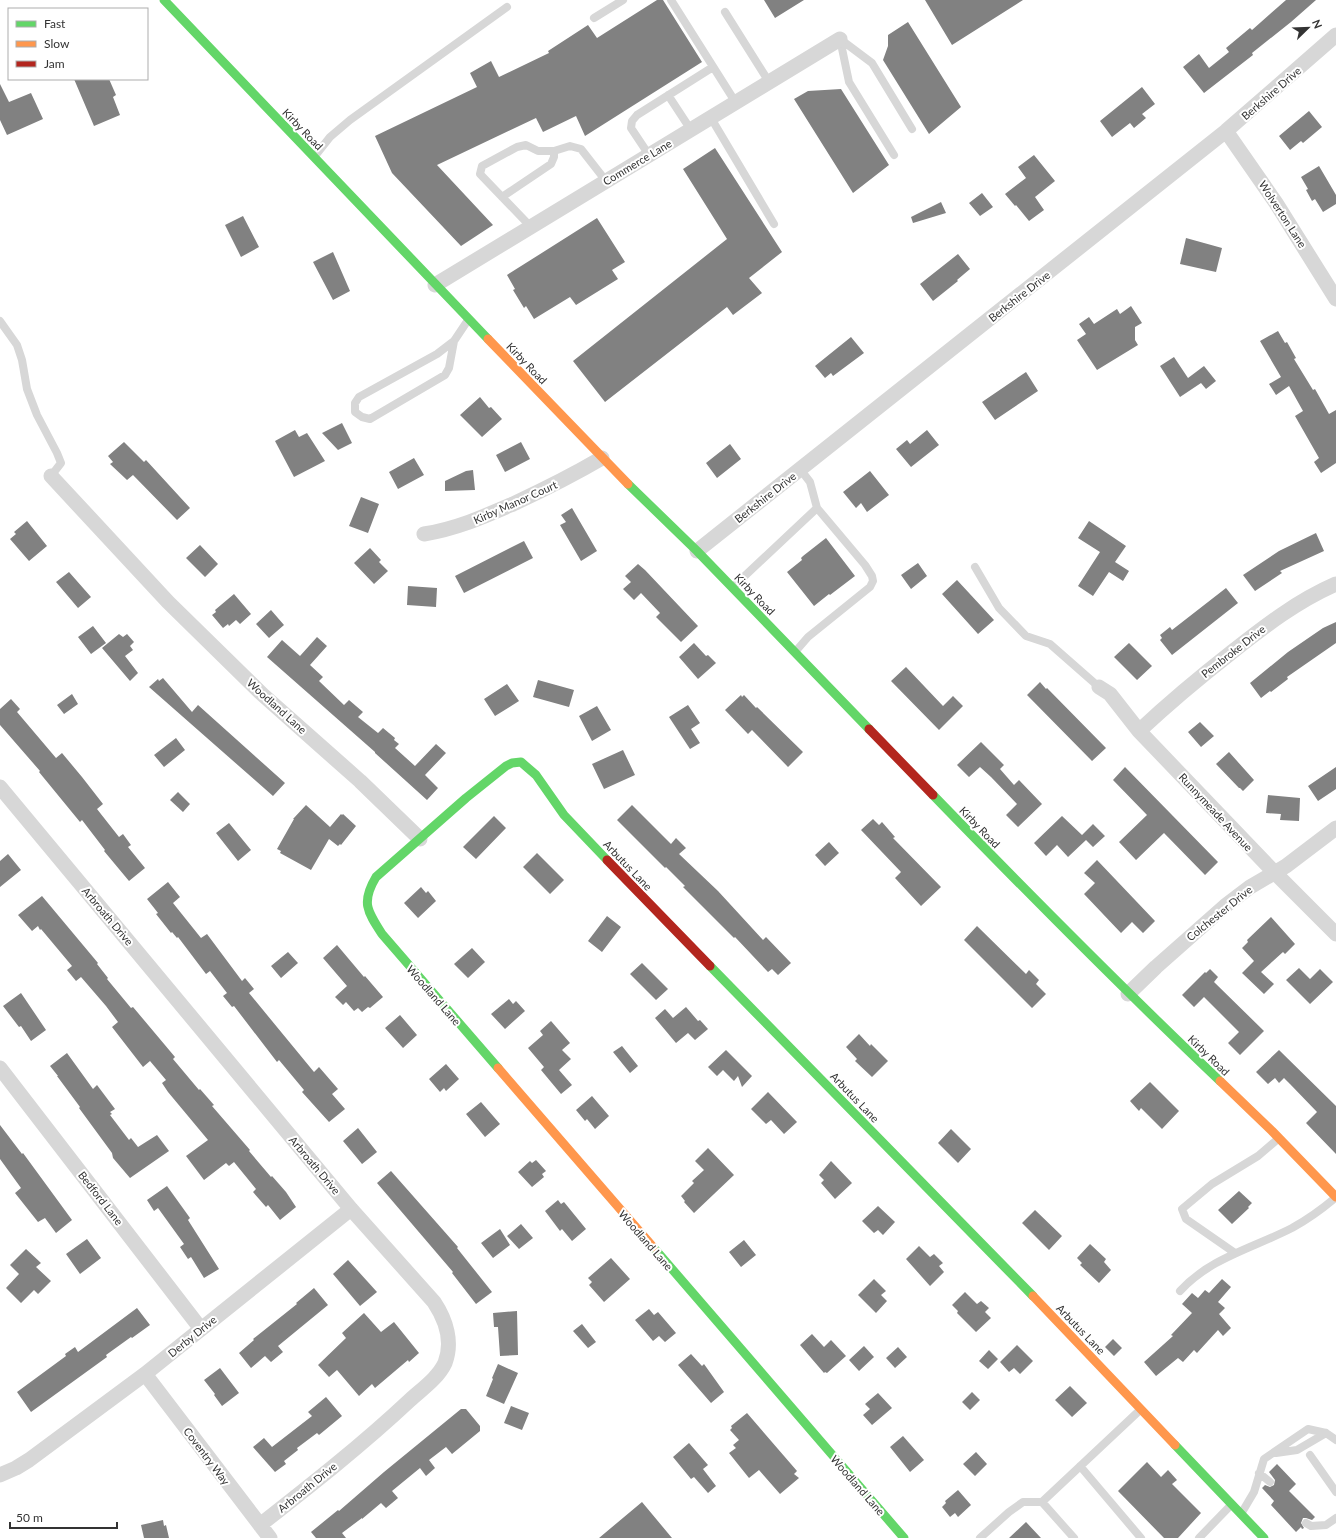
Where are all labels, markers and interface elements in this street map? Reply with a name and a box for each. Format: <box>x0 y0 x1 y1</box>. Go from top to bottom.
legend <box>8 8 148 80</box>
north arrow <box>1288 8 1328 48</box>
text: Fast <box>44 16 66 31</box>
text: N <box>1310 17 1325 30</box>
text: Slow <box>44 36 70 51</box>
text: Jam <box>44 56 65 71</box>
street label: Berkshire Drive <box>1239 64 1304 122</box>
street label: Kirby Road <box>280 106 326 152</box>
street label: Commerce Lane <box>600 136 674 188</box>
street label: Wolverton Lane <box>1257 178 1310 250</box>
street label: Berkshire Drive <box>986 268 1053 324</box>
street label: Kirby Road <box>504 340 550 386</box>
street label: Berkshire Drive <box>732 469 799 525</box>
street label: Kirby Manor Court <box>471 478 559 526</box>
street label: Kirby Road <box>732 571 778 617</box>
street label: Pembroke Drive <box>1198 622 1268 680</box>
street label: Woodland Lane <box>245 676 310 736</box>
street label: Runnymeade Avenue <box>1177 770 1256 854</box>
street label: Kirby Road <box>957 804 1003 850</box>
street label: Arbutus Lane <box>601 837 655 893</box>
street label: Colchester Drive <box>1184 882 1255 943</box>
street label: Arbroath Drive <box>80 884 136 948</box>
street label: Woodland Lane <box>404 962 464 1028</box>
street label: Kirby Road <box>1186 1032 1232 1078</box>
street label: Arbutus Lane <box>828 1069 882 1125</box>
street label: Arbroath Drive <box>287 1133 343 1197</box>
street label: Bedford Lane <box>76 1168 126 1228</box>
street label: Woodland Lane <box>616 1207 676 1273</box>
street label: Arbutus Lane <box>1054 1301 1108 1357</box>
street label: Derby Drive <box>165 1312 219 1359</box>
street label: Coventry Way <box>181 1425 233 1488</box>
street label: Woodland Lane <box>828 1452 888 1518</box>
street label: Arbroath Drive <box>275 1459 339 1515</box>
scale bar <box>10 1504 117 1530</box>
text: 50 m <box>16 1510 43 1525</box>

